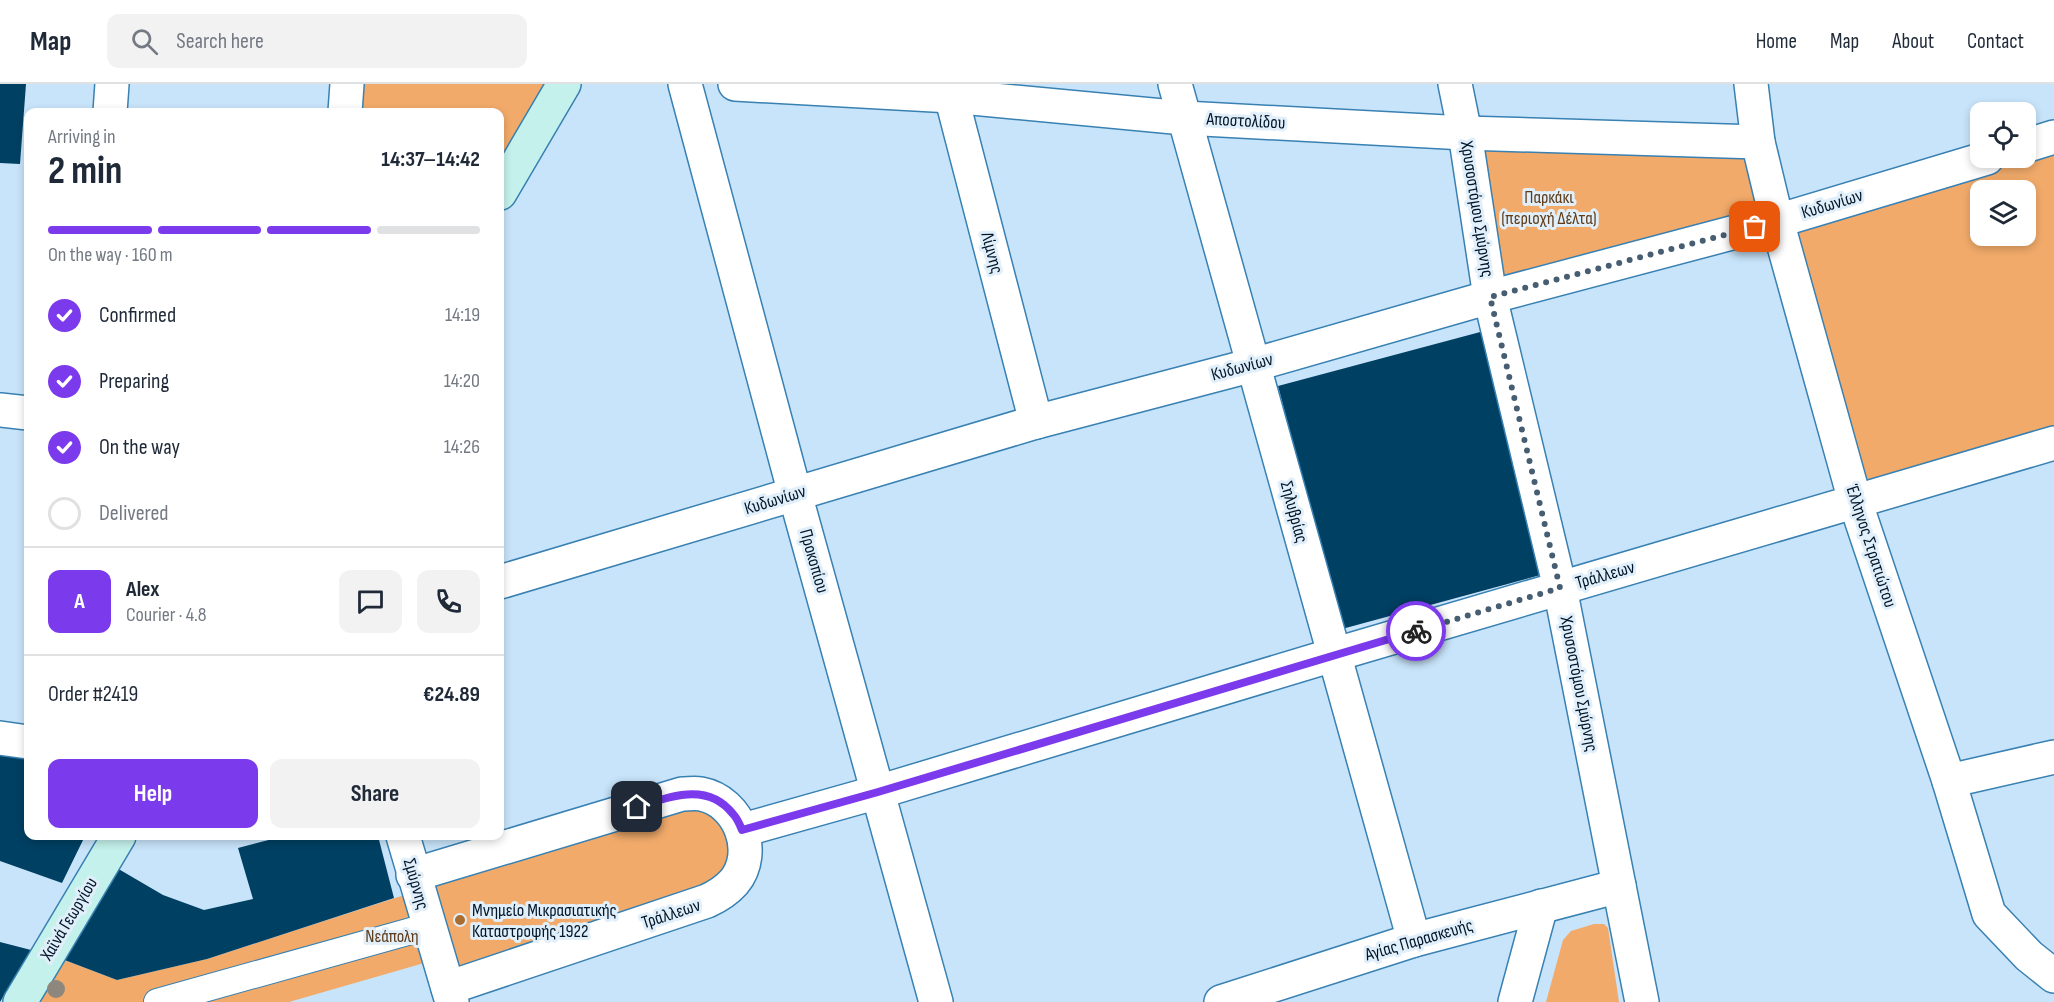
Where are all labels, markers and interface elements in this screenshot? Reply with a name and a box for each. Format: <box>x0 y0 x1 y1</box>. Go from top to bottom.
search box <box>107 14 527 68</box>
text: Map <box>30 25 71 58</box>
icon: search <box>128 25 161 58</box>
text: Search here <box>176 28 264 55</box>
text: Home <box>1756 29 1797 54</box>
text: Map <box>1830 29 1859 54</box>
text: About <box>1892 29 1934 54</box>
text: Contact <box>1967 29 2024 54</box>
map controls <box>1970 102 2036 246</box>
button: locate <box>1970 102 2036 168</box>
street label: Αποστολίδου <box>1205 108 1286 134</box>
text: Arriving in <box>48 125 116 149</box>
street label: Χρυσοστόμου Σμύρνης <box>1456 138 1498 279</box>
text: 14:37–14:42 <box>381 146 480 173</box>
text: 2 min <box>48 148 122 195</box>
button: layers <box>1970 180 2036 246</box>
street label: Κυδωνίων <box>1799 185 1865 223</box>
park label: Παρκάκι (περιοχή Δέλτα) <box>1501 187 1597 229</box>
pin <box>1729 201 1780 252</box>
icon: bag <box>1738 210 1771 243</box>
street label: Λίμνης <box>976 229 1008 276</box>
text: On the way · 160 m <box>48 243 173 267</box>
icon: check <box>48 299 81 332</box>
text: Confirmed <box>99 302 176 329</box>
text: 14:19 <box>445 303 480 327</box>
street label: Κυδωνίων <box>1209 349 1275 385</box>
icon: check <box>48 365 81 398</box>
text: Preparing <box>99 368 169 395</box>
text: 14:20 <box>444 369 480 393</box>
icon: check <box>48 431 81 464</box>
text: On the way <box>99 434 180 461</box>
text: 14:26 <box>444 435 480 459</box>
street label: Σηλυβρίας <box>1276 479 1312 545</box>
street label: Κυδωνίων <box>742 481 808 519</box>
street label: Έλληνος Στρατιώτου <box>1841 481 1901 610</box>
text: Delivered <box>99 500 168 527</box>
street label: Προκοπίου <box>795 527 833 595</box>
street label: Τράλλεων <box>1573 557 1637 593</box>
button: chat <box>339 570 402 633</box>
button: phone <box>417 570 480 633</box>
text: Alex <box>126 576 159 603</box>
text: A <box>74 588 85 615</box>
courier <box>1386 601 1446 661</box>
text: Courier · 4.8 <box>126 603 207 627</box>
street label: Χρυσοστόμου Σμύρνης <box>1555 614 1602 753</box>
icon: bike <box>1400 615 1433 648</box>
text: Order #2419 <box>48 681 138 708</box>
text: €24.89 <box>423 681 480 708</box>
button: Help <box>48 759 258 828</box>
button: Share <box>270 759 480 828</box>
pin <box>611 781 662 832</box>
icon: home <box>620 790 653 823</box>
street label: Σμύρνης <box>399 856 433 912</box>
street label: Χαϊνά Γεωργίου <box>35 874 102 965</box>
street label: Τράλλεων <box>639 895 703 933</box>
place label: Μνημείο Μικρασιατικής Καταστροφής 1922 <box>472 900 617 942</box>
marker: Μνημείο Μικρασιατικής Καταστροφής 1922 <box>453 913 467 927</box>
street label: Αγίας Παρασκευής <box>1362 915 1475 966</box>
park label: Νεάπολη <box>365 926 419 947</box>

